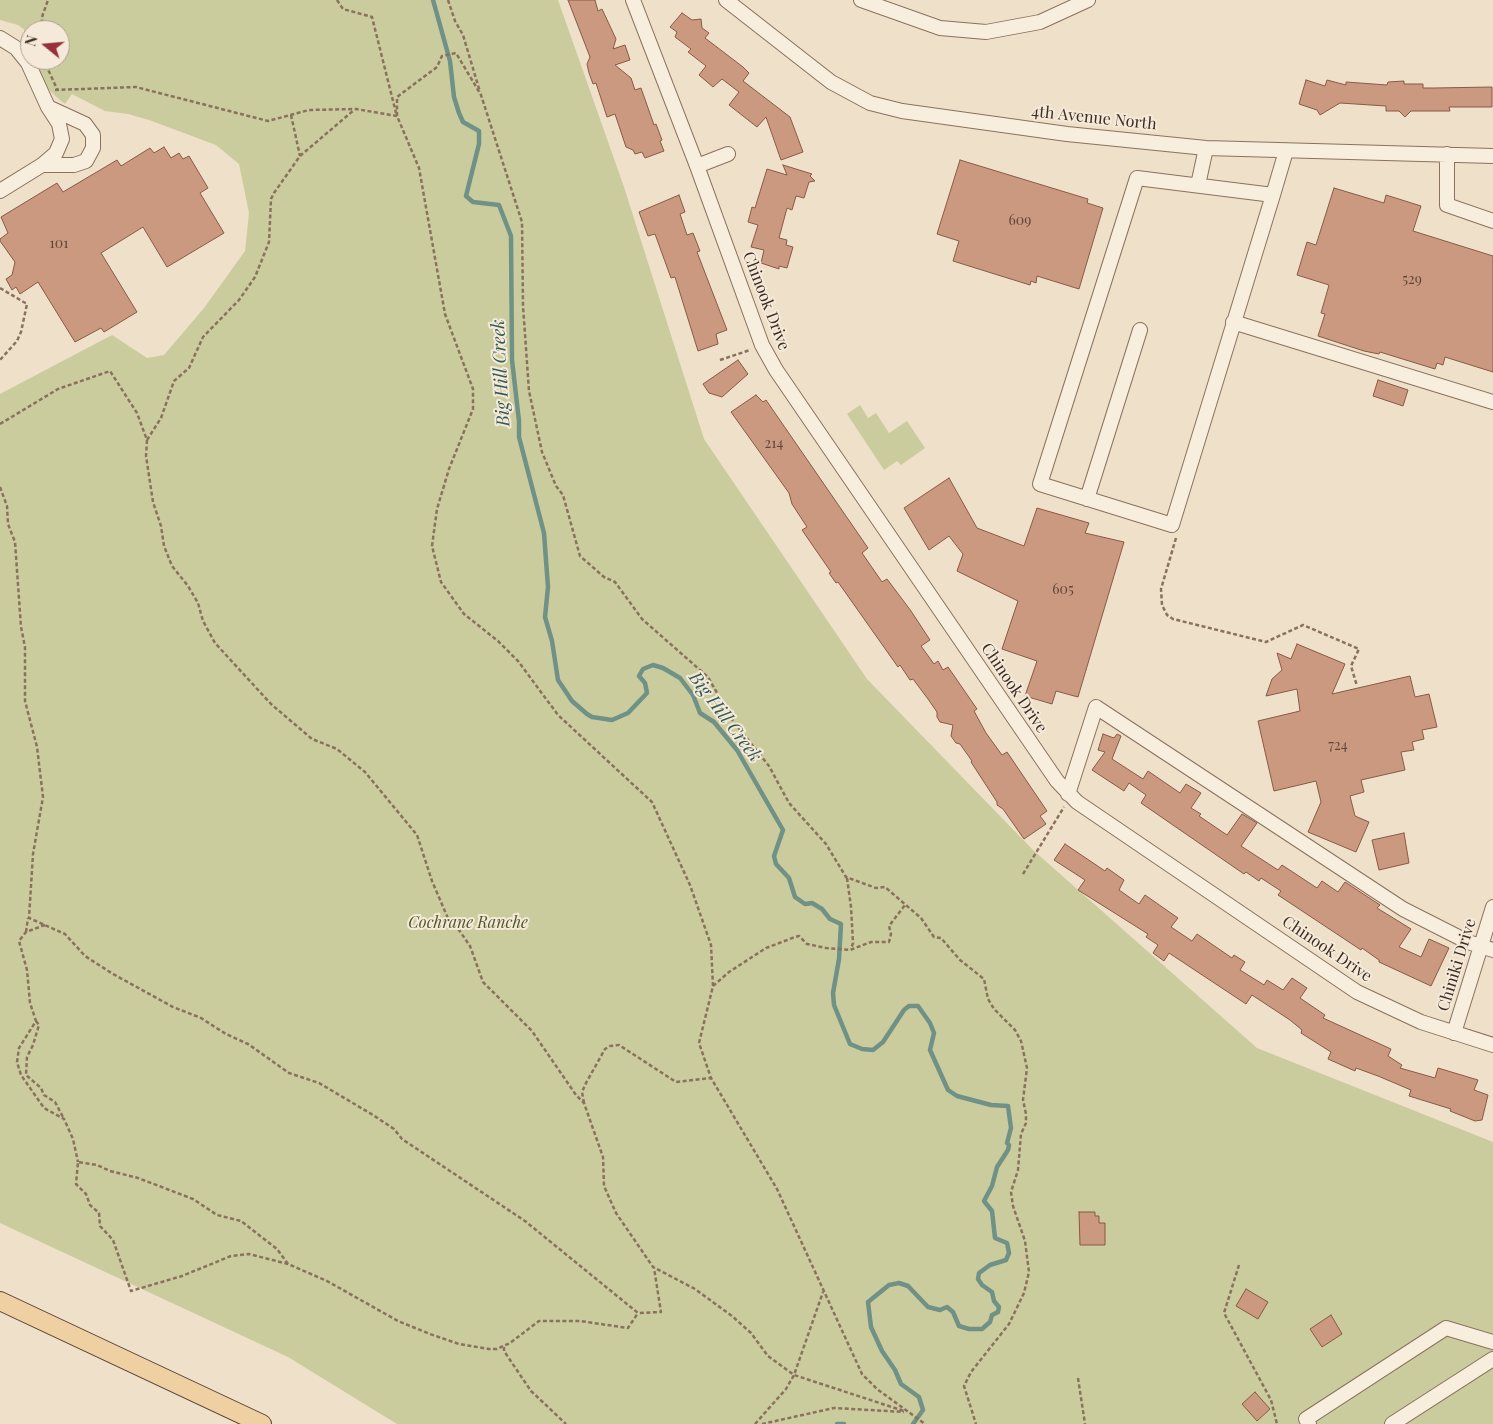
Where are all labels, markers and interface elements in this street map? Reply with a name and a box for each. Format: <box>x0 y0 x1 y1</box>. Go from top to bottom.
north arrow <box>20 20 70 70</box>
text: N <box>21 33 42 48</box>
street label: 4th Avenue North <box>1030 102 1158 134</box>
house number: 609 <box>1009 213 1031 229</box>
house number: 101 <box>50 236 68 252</box>
street label: Chinook Drive <box>738 249 794 353</box>
house number: 529 <box>1402 272 1422 288</box>
water label: Big Hill Creek <box>487 319 515 427</box>
house number: 214 <box>765 436 783 452</box>
house number: 605 <box>1052 582 1074 598</box>
street label: Chinook Drive <box>977 640 1051 736</box>
water label: Big Hill Creek <box>684 668 766 766</box>
house number: 724 <box>1328 738 1348 754</box>
street label: Chinook Drive <box>1279 912 1375 986</box>
park label: Cochrane Ranche <box>408 913 528 933</box>
street label: Chiniki Drive <box>1434 916 1480 1014</box>

